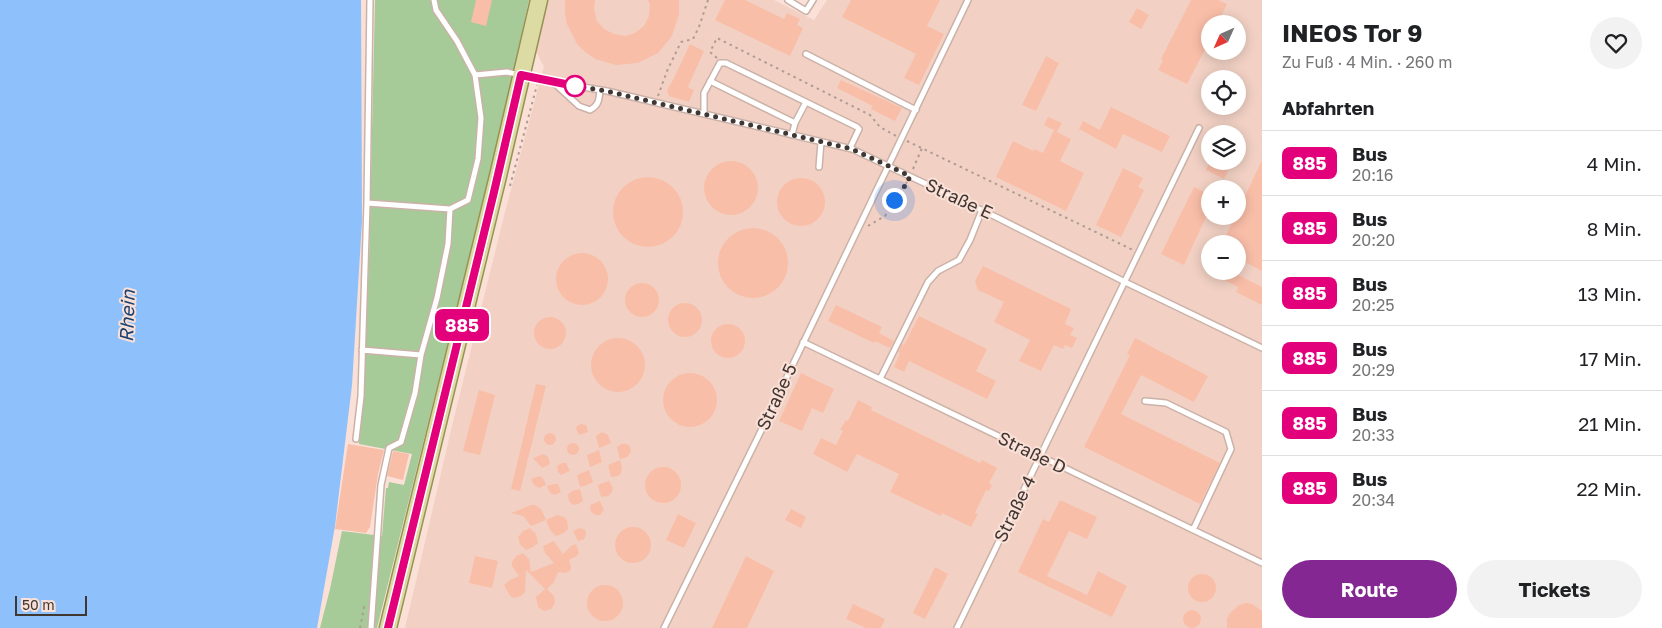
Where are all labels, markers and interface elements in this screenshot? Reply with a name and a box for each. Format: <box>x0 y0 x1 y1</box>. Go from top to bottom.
north arrow <box>1201 15 1246 60</box>
map controls <box>1201 15 1246 280</box>
button: heart <box>1590 17 1642 69</box>
text: INEOS Tor 9 <box>1282 18 1423 47</box>
text: Zu Fuß · 4 Min. · 260 m <box>1282 52 1453 72</box>
button: locate <box>1201 70 1246 115</box>
unlabelled marker <box>564 75 586 97</box>
text: Abfahrten <box>1282 96 1374 119</box>
button: layers <box>1201 125 1246 170</box>
text: Bus <box>1352 142 1387 165</box>
text: 885 <box>1292 152 1327 174</box>
text: 4 Min. <box>1587 152 1642 175</box>
text: 20:16 <box>1352 165 1393 185</box>
street label: Straße E <box>922 173 997 223</box>
button: + <box>1201 180 1246 225</box>
your location <box>882 188 907 213</box>
text: Bus <box>1352 207 1387 230</box>
text: 885 <box>1292 217 1327 239</box>
text: 8 Min. <box>1587 217 1642 240</box>
text: 20:20 <box>1352 230 1395 250</box>
button: − <box>1201 235 1246 280</box>
text: Bus <box>1352 272 1387 295</box>
text: 885 <box>1292 282 1327 304</box>
text: 13 Min. <box>1578 282 1642 305</box>
water label: Rhein <box>114 288 139 343</box>
text: 20:25 <box>1352 295 1395 315</box>
line badge: 885 <box>433 309 491 341</box>
text: 885 <box>445 314 479 336</box>
text: Bus <box>1352 337 1387 360</box>
text: 885 <box>1292 347 1327 369</box>
text: 17 Min. <box>1579 347 1642 370</box>
street label: Straße 5 <box>751 360 801 433</box>
text: 20:29 <box>1352 360 1395 380</box>
text: Bus <box>1352 402 1387 425</box>
text: 885 <box>1292 412 1327 434</box>
text: 21 Min. <box>1578 412 1642 435</box>
text: 20:33 <box>1352 425 1395 445</box>
street label: Straße D <box>995 426 1070 478</box>
text: Bus <box>1352 467 1387 490</box>
street label: Straße 4 <box>988 471 1040 546</box>
text: 885 <box>1292 477 1327 499</box>
text: 22 Min. <box>1576 477 1642 500</box>
text: 20:34 <box>1352 490 1395 510</box>
button: Route <box>1282 560 1457 618</box>
button: Tickets <box>1467 560 1642 618</box>
scale bar <box>15 593 88 616</box>
text: 50 m <box>22 596 55 613</box>

